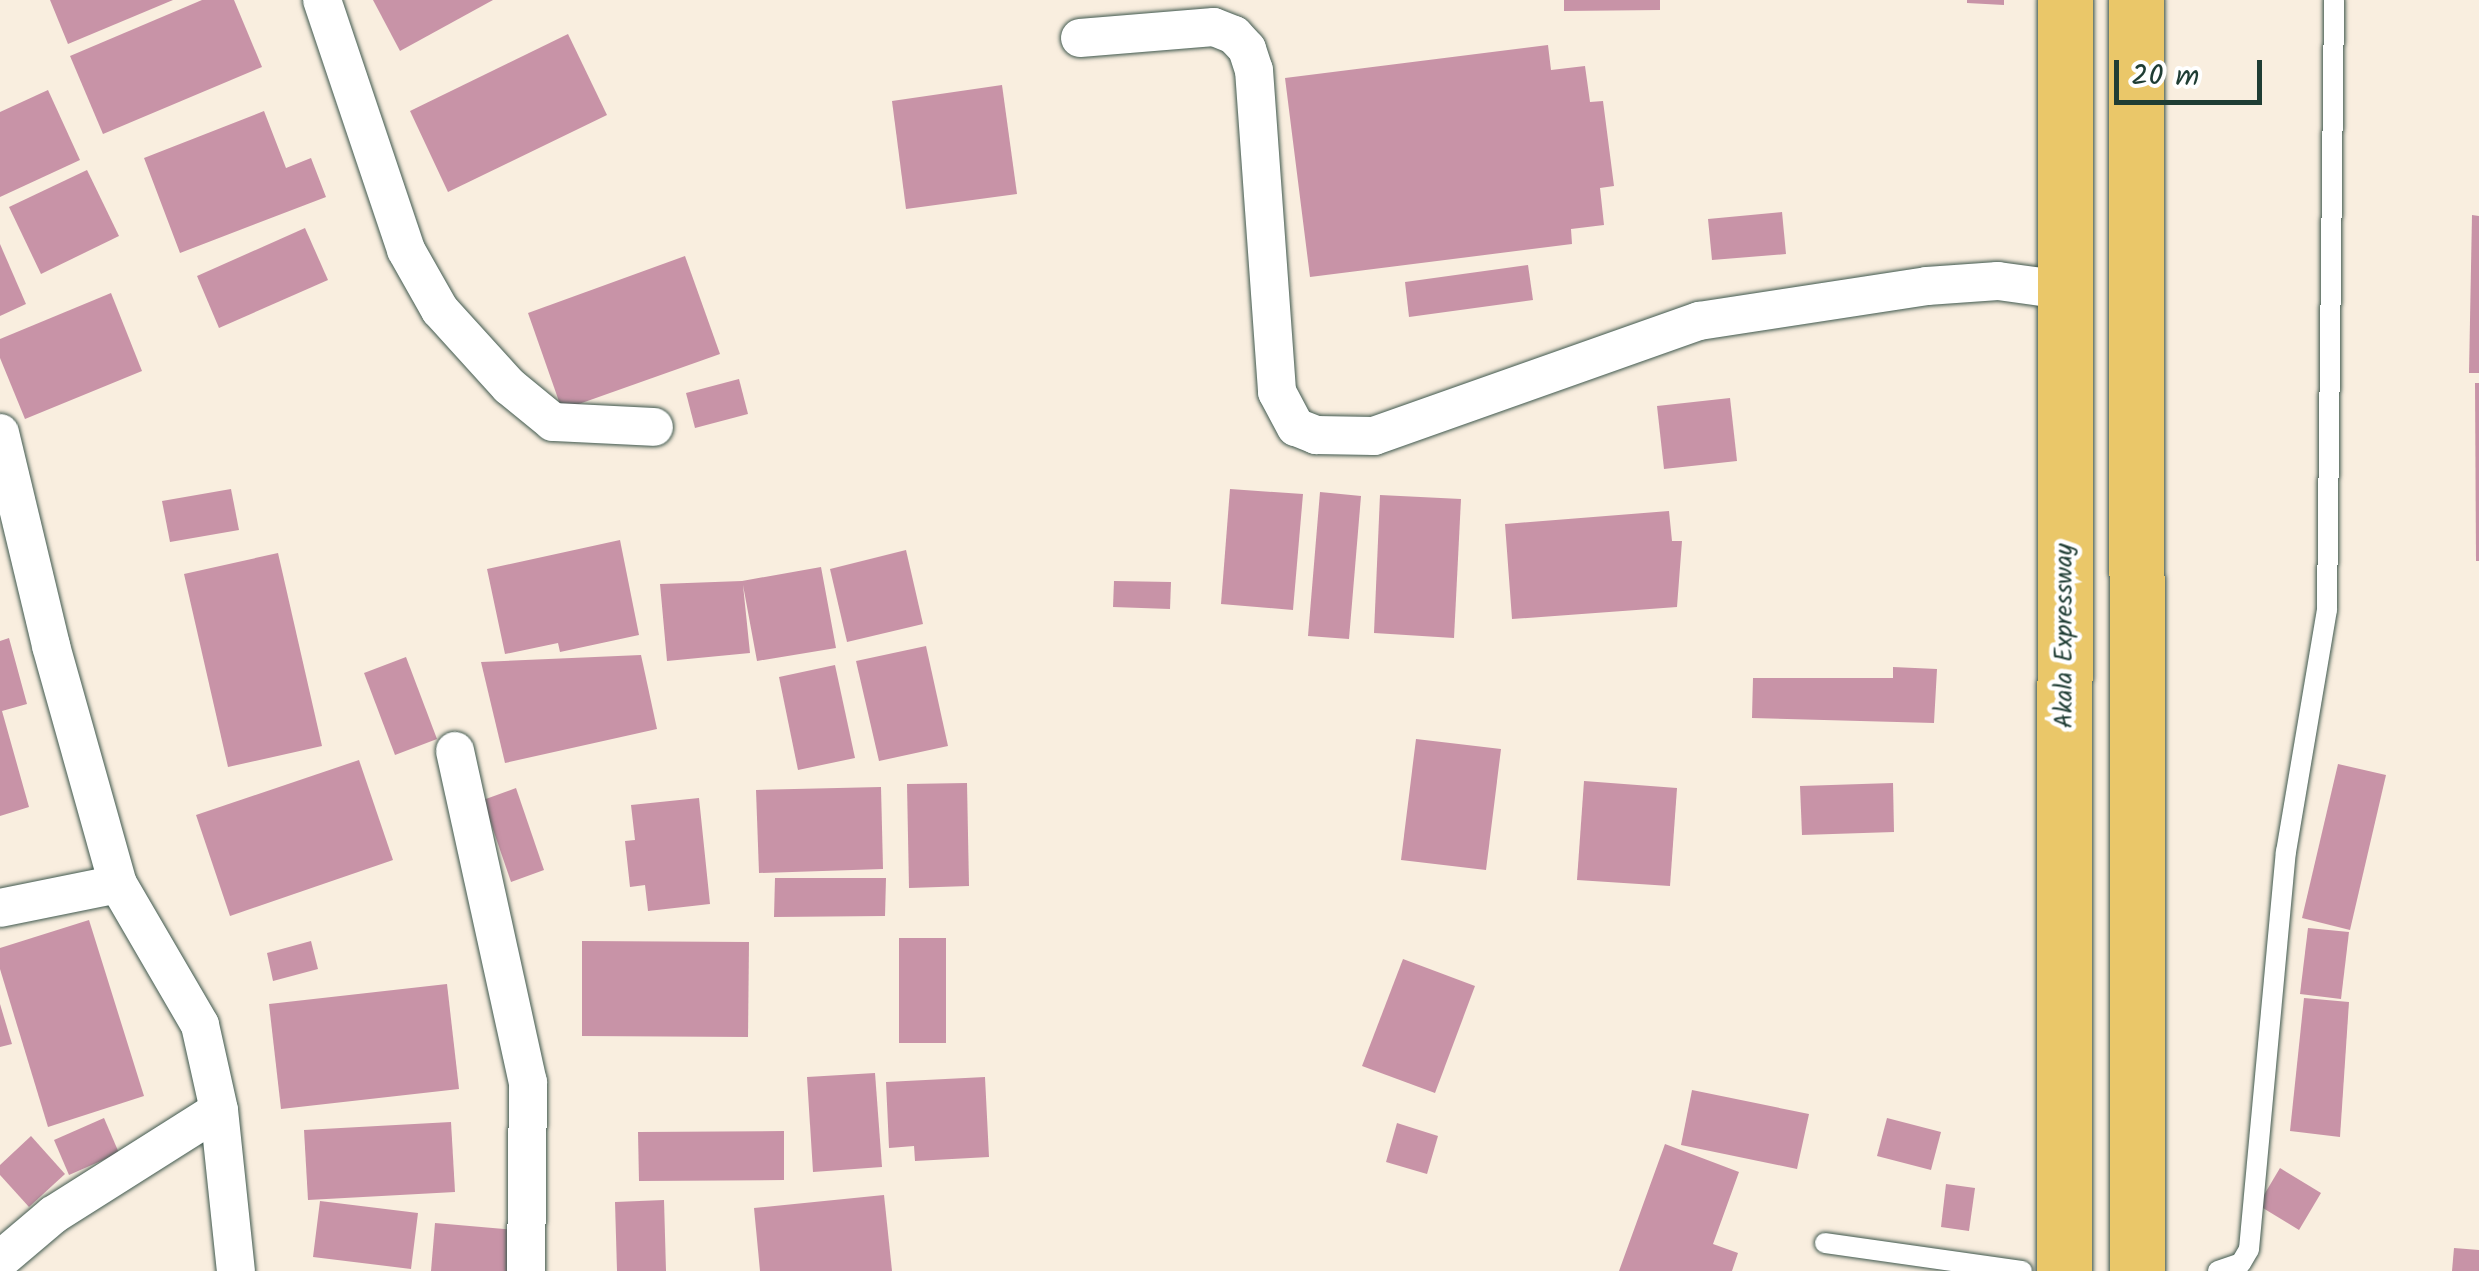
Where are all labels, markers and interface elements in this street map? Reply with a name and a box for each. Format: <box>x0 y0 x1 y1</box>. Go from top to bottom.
scale bar <box>2119 40 2266 102</box>
text: 20 m <box>2131 53 2199 101</box>
street label: Akala Expressway <box>2050 544 2080 728</box>

